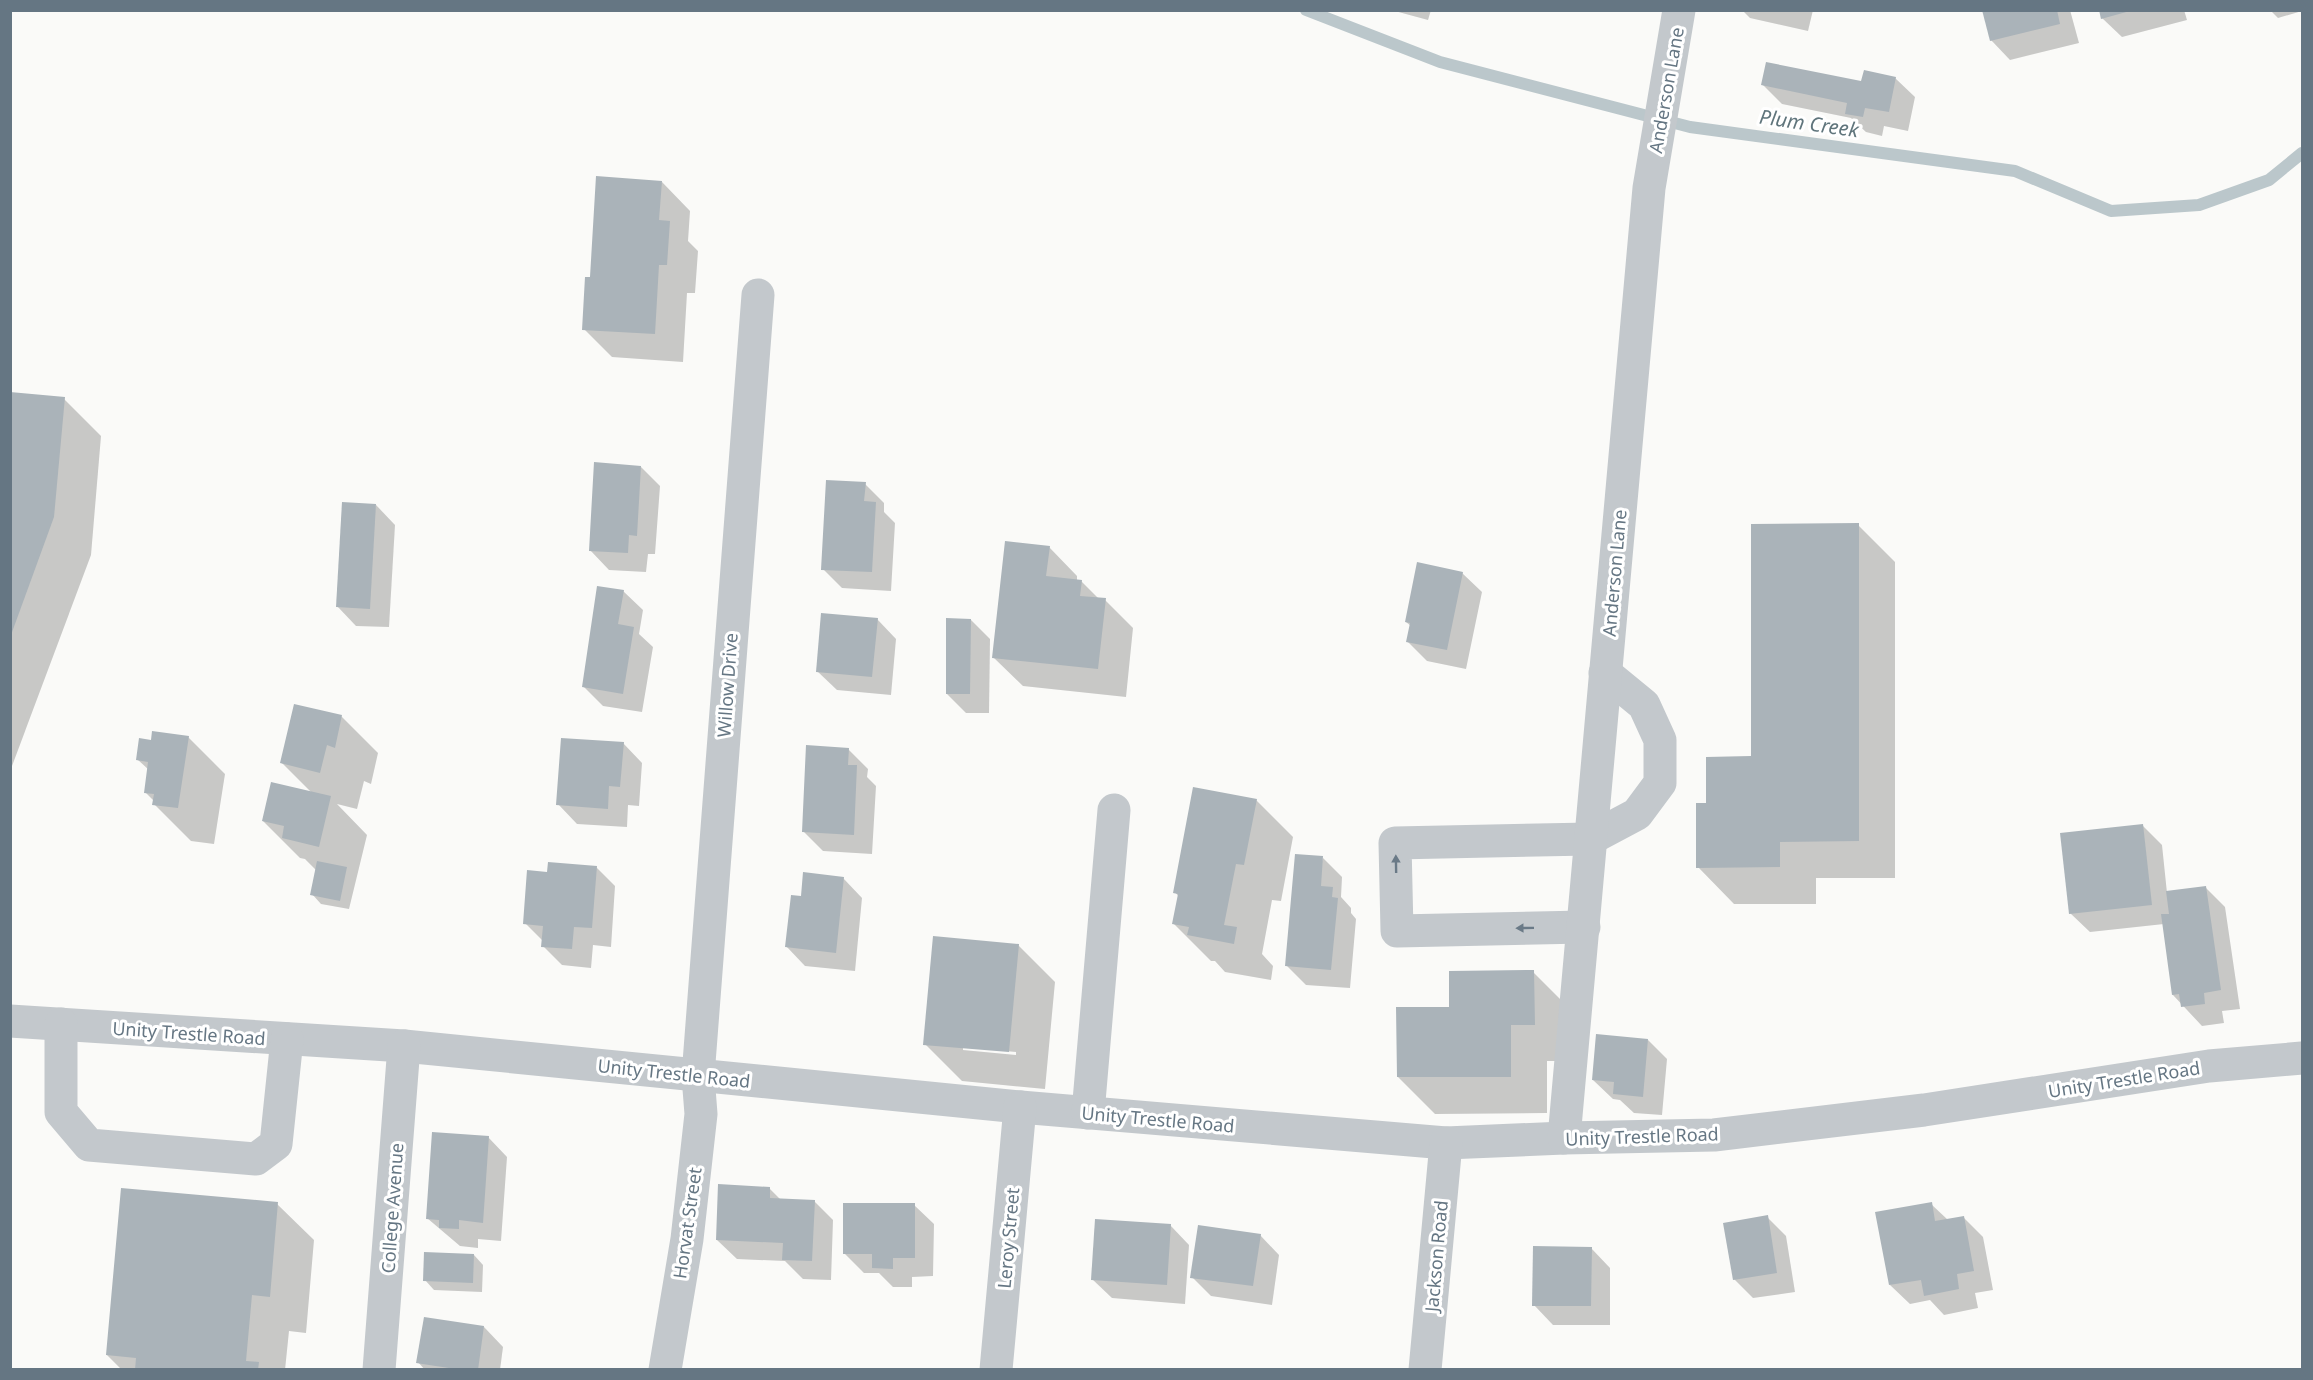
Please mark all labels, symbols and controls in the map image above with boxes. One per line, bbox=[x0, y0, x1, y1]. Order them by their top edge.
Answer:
street label: Anderson Lane bbox=[1643, 25, 1689, 155]
water label: Plum Creek bbox=[1758, 103, 1861, 143]
street label: Anderson Lane bbox=[1596, 508, 1632, 638]
street label: Willow Drive bbox=[711, 632, 743, 738]
one-way arrow bbox=[1391, 854, 1401, 873]
one-way arrow bbox=[1516, 923, 1535, 933]
street label: Unity Trestle Road bbox=[112, 1016, 266, 1050]
street label: Unity Trestle Road bbox=[596, 1053, 752, 1093]
street label: Unity Trestle Road bbox=[2046, 1055, 2202, 1103]
street label: Unity Trestle Road bbox=[1081, 1100, 1235, 1138]
street label: Unity Trestle Road bbox=[1565, 1121, 1719, 1151]
street label: College Avenue bbox=[375, 1142, 409, 1274]
street label: Horvat Street bbox=[667, 1165, 707, 1280]
street label: Leroy Street bbox=[992, 1186, 1024, 1290]
street label: Jackson Road bbox=[1419, 1199, 1453, 1315]

